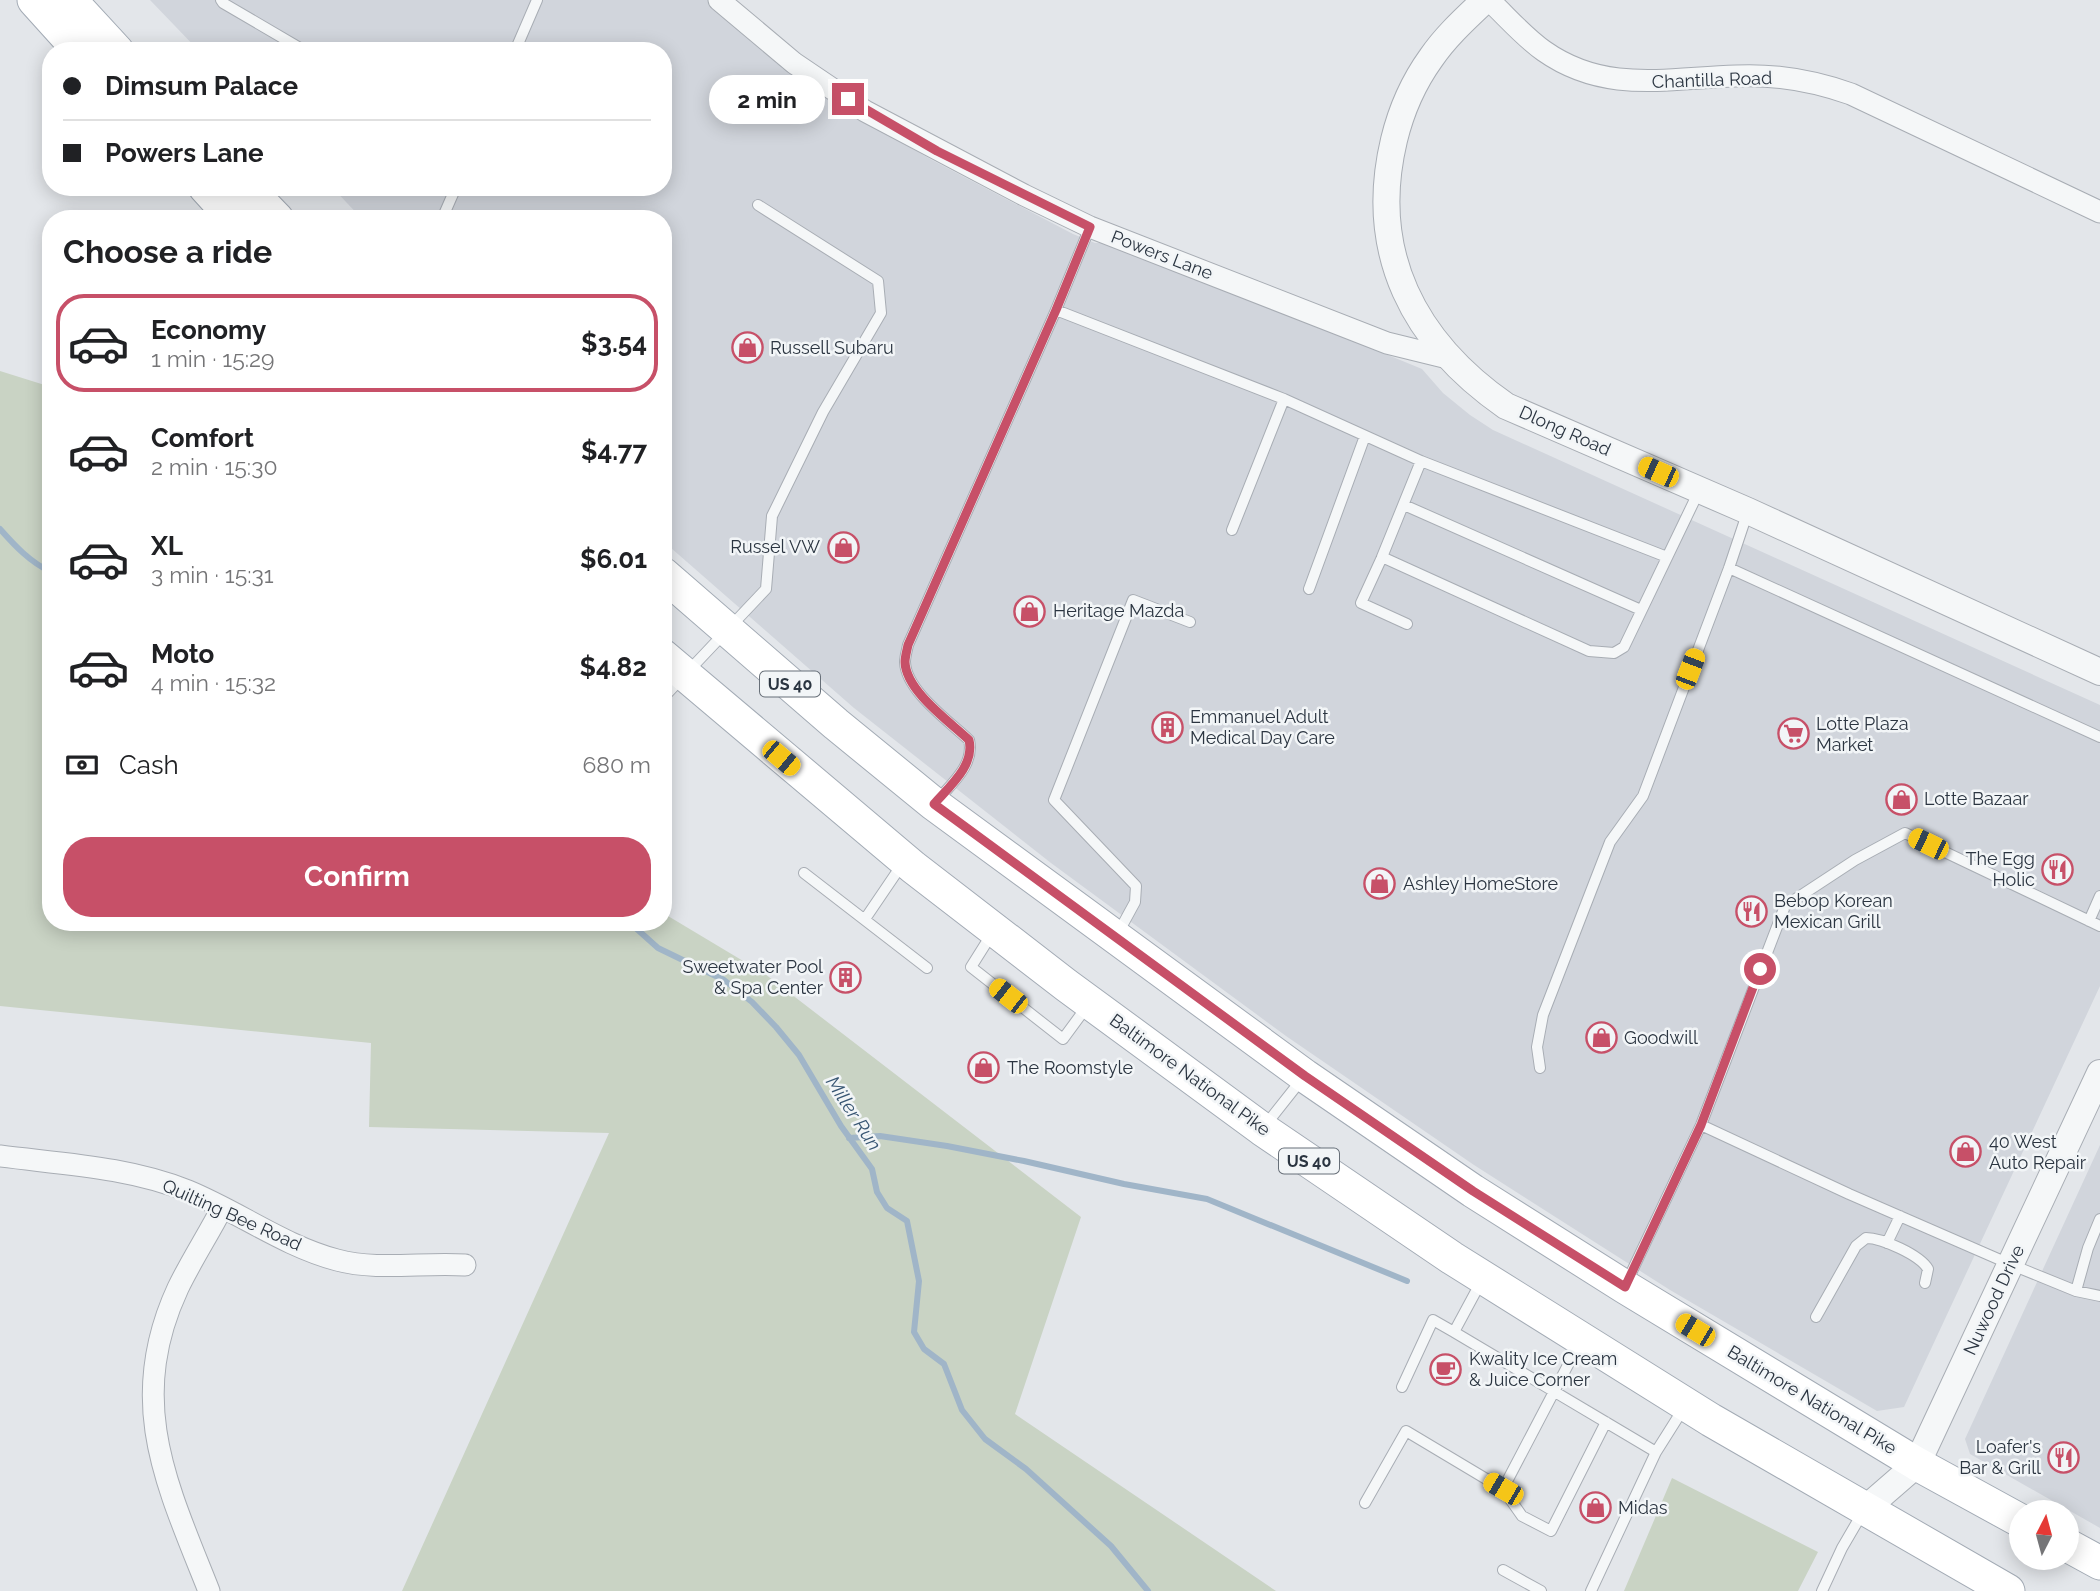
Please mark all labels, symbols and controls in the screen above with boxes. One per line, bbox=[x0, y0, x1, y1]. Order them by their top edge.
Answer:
street label: Chantilla Road bbox=[1651, 67, 1773, 92]
text: Dimsum Palace bbox=[105, 71, 298, 101]
callout: 2 min bbox=[708, 74, 824, 124]
route end bbox=[832, 83, 864, 115]
text: 2 min bbox=[737, 86, 797, 113]
text: Powers Lane bbox=[105, 138, 264, 168]
street label: Powers Lane bbox=[1108, 226, 1216, 284]
text: Choose a ride bbox=[63, 233, 272, 270]
icon: car bbox=[67, 312, 130, 375]
text: Economy bbox=[151, 315, 266, 345]
text: $3.54 bbox=[581, 328, 647, 358]
shop icon: Russell Subaru bbox=[730, 331, 764, 365]
place label: Russell Subaru bbox=[770, 337, 894, 358]
text: 1 min · 15:29 bbox=[151, 345, 275, 372]
street label: Dlong Road bbox=[1516, 401, 1614, 460]
icon: car bbox=[67, 420, 130, 483]
text: Comfort bbox=[151, 423, 254, 453]
text: $4.77 bbox=[581, 436, 647, 466]
text: 2 min · 15:30 bbox=[151, 453, 278, 480]
car bbox=[1635, 454, 1682, 490]
icon: car bbox=[67, 528, 130, 591]
shop icon: Russel VW bbox=[826, 530, 860, 564]
text: XL bbox=[151, 531, 183, 561]
place label: Russel VW bbox=[730, 536, 820, 557]
text: $6.01 bbox=[580, 544, 647, 574]
text: 3 min · 15:31 bbox=[151, 561, 274, 588]
shop icon: Heritage Mazda bbox=[1013, 594, 1047, 628]
place label: Heritage Mazda bbox=[1053, 600, 1184, 621]
icon: car bbox=[67, 636, 130, 699]
text: Moto bbox=[151, 639, 214, 669]
car bbox=[1673, 646, 1708, 692]
text: $4.82 bbox=[579, 652, 647, 682]
text: 4 min · 15:32 bbox=[151, 669, 276, 696]
road number: US 40 bbox=[760, 671, 820, 696]
place label: Emmanuel Adult Medical Day Care bbox=[1190, 706, 1335, 748]
building icon: Emmanuel Adult Medical Day Care bbox=[1150, 710, 1184, 744]
place label: Lotte Plaza Market bbox=[1816, 713, 1909, 755]
supermarket icon: Lotte Plaza Market bbox=[1776, 717, 1810, 751]
car bbox=[759, 736, 804, 780]
icon: cash bbox=[63, 746, 101, 784]
text: Cash bbox=[119, 750, 179, 780]
text: 680 m bbox=[582, 751, 651, 778]
shop icon: Lotte Bazaar bbox=[1884, 782, 1918, 816]
place label: Lotte Bazaar bbox=[1924, 788, 2029, 809]
car bbox=[1905, 825, 1952, 863]
button: Confirm bbox=[63, 837, 651, 917]
place label: The Egg Holic bbox=[1965, 848, 2035, 890]
restaurant icon: The Egg Holic bbox=[2041, 852, 2075, 886]
shop icon: Ashley HomeStore bbox=[1363, 867, 1397, 901]
place label: Ashley HomeStore bbox=[1403, 873, 1559, 894]
place label: Bebop Korean Mexican Grill bbox=[1774, 890, 1893, 932]
restaurant icon: Bebop Korean Mexican Grill bbox=[1734, 894, 1768, 928]
route start bbox=[1744, 953, 1776, 985]
place label: Sweetwater Pool & Spa Center bbox=[683, 956, 824, 998]
building icon: Sweetwater Pool & Spa Center bbox=[829, 960, 863, 994]
car bbox=[985, 975, 1032, 1017]
street label: Baltimore National Pike bbox=[1106, 1009, 1275, 1140]
shop icon: Goodwill bbox=[1584, 1021, 1618, 1055]
place label: Goodwill bbox=[1624, 1027, 1698, 1048]
shop icon: The Roomstyle bbox=[967, 1051, 1001, 1085]
place label: The Roomstyle bbox=[1007, 1057, 1133, 1078]
water label: Miller Run bbox=[822, 1072, 886, 1154]
place label: 40 West Auto Repair bbox=[1989, 1131, 2087, 1173]
shop icon: 40 West Auto Repair bbox=[1949, 1135, 1983, 1169]
road number: US 40 bbox=[1279, 1148, 1339, 1174]
street label: Quilting Bee Road bbox=[159, 1174, 305, 1255]
street label: Nuwood Drive bbox=[1959, 1241, 2028, 1358]
car bbox=[1672, 1310, 1719, 1350]
street label: Baltimore National Pike bbox=[1724, 1341, 1901, 1459]
place label: Kwality Ice Cream & Juice Corner bbox=[1469, 1348, 1617, 1390]
cafe icon: Kwality Ice Cream & Juice Corner bbox=[1429, 1352, 1463, 1386]
place label: Loafer's Bar & Grill bbox=[1959, 1436, 2041, 1478]
restaurant icon: Loafer's Bar & Grill bbox=[2047, 1440, 2081, 1474]
car bbox=[1480, 1469, 1527, 1509]
shop icon: Midas bbox=[1578, 1491, 1612, 1525]
place label: Midas bbox=[1618, 1497, 1668, 1518]
north arrow bbox=[2009, 1500, 2079, 1570]
map controls bbox=[2009, 1500, 2079, 1570]

